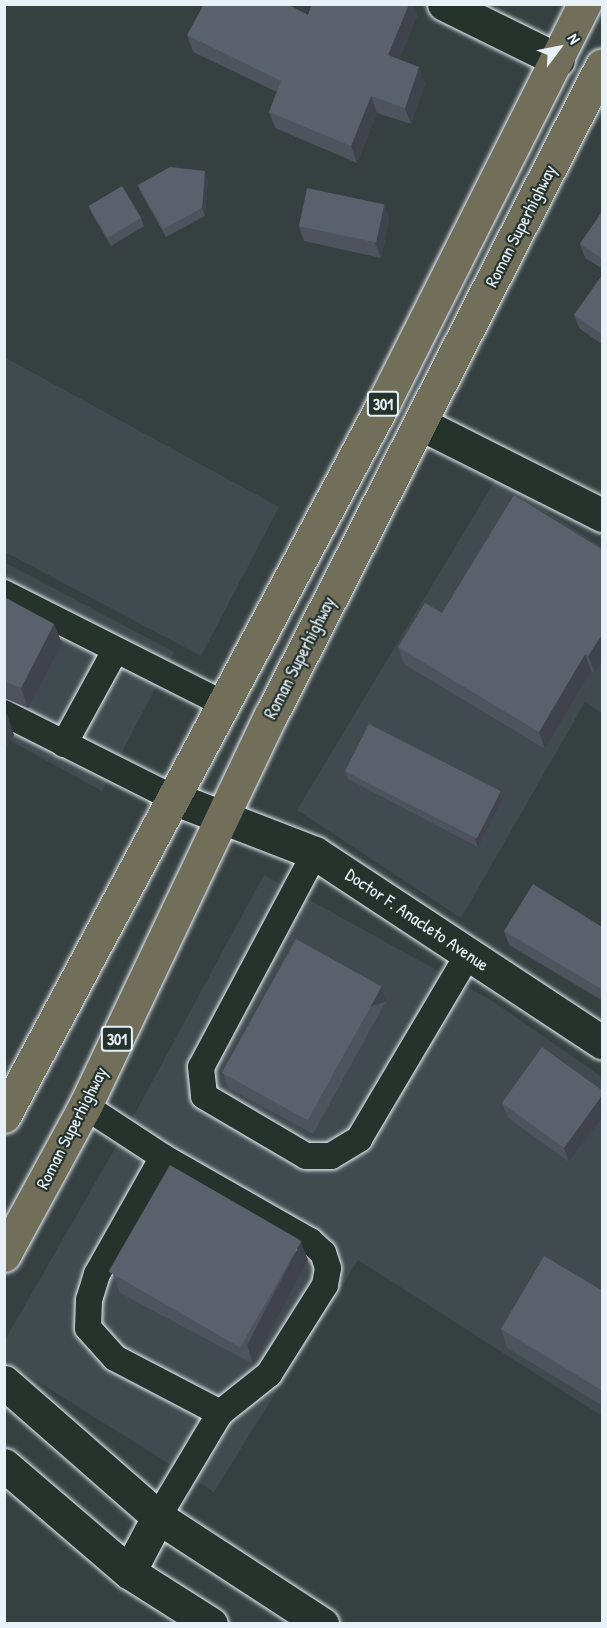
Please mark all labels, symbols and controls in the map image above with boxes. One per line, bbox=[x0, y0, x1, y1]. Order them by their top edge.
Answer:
north arrow bbox=[529, 18, 589, 78]
text: N bbox=[563, 29, 586, 48]
street label: Roman Superhighway bbox=[481, 161, 561, 291]
road number: 301 bbox=[366, 391, 400, 417]
street label: Roman Superhighway bbox=[260, 593, 340, 723]
street label: Doctor F. Anacleto Avenue bbox=[341, 864, 493, 976]
road number: 301 bbox=[100, 1026, 134, 1052]
street label: Roman Superhighway bbox=[32, 1063, 112, 1193]

